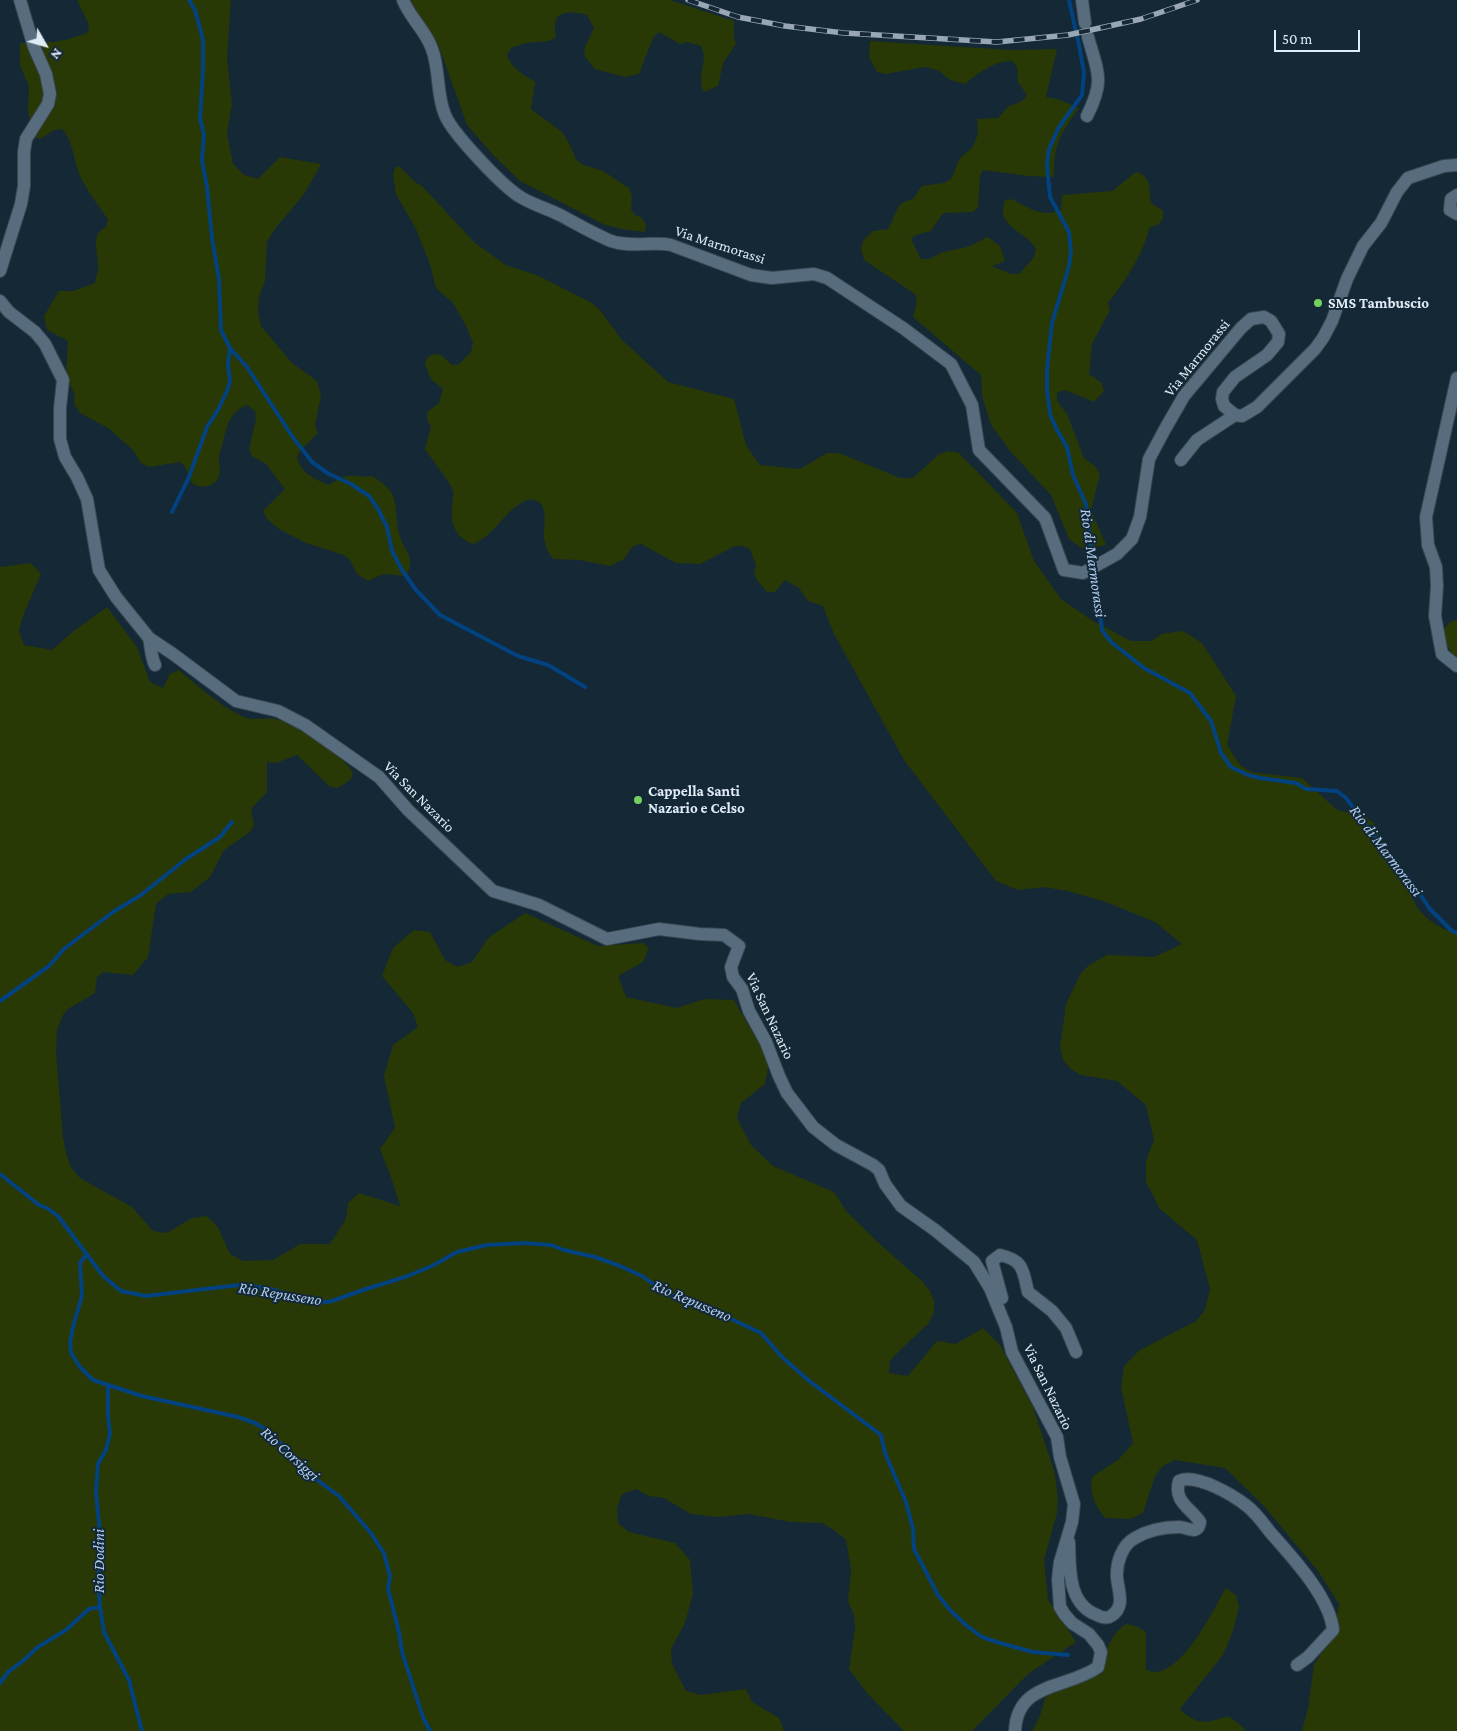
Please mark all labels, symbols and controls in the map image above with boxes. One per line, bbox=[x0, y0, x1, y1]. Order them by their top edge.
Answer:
north arrow bbox=[20, 20, 70, 70]
scale bar bbox=[1277, 20, 1363, 52]
text: 50 m bbox=[1282, 31, 1312, 47]
text: N bbox=[48, 46, 66, 63]
street label: Via Marmorassi bbox=[673, 222, 767, 268]
place label: SMS Tambuscio bbox=[1328, 294, 1429, 312]
marker: SMS Tambuscio bbox=[1312, 297, 1324, 309]
street label: Via Marmorassi bbox=[1160, 316, 1234, 400]
water label: Rio di Marmorassi bbox=[1076, 507, 1110, 619]
street label: Via San Nazario bbox=[380, 758, 458, 836]
place label: Cappella Santi Nazario e Celso bbox=[648, 782, 745, 817]
marker: Cappella Santi Nazario e Celso bbox=[632, 794, 644, 806]
water label: Rio di Marmorassi bbox=[1345, 801, 1427, 901]
street label: Via San Nazario bbox=[742, 970, 798, 1062]
water label: Rio Repusseno bbox=[650, 1276, 734, 1326]
water label: Rio Repusseno bbox=[237, 1278, 323, 1310]
street label: Via San Nazario bbox=[1019, 1341, 1077, 1433]
water label: Rio Corsiggi bbox=[257, 1423, 323, 1485]
water label: Rio Dodini bbox=[89, 1529, 109, 1593]

